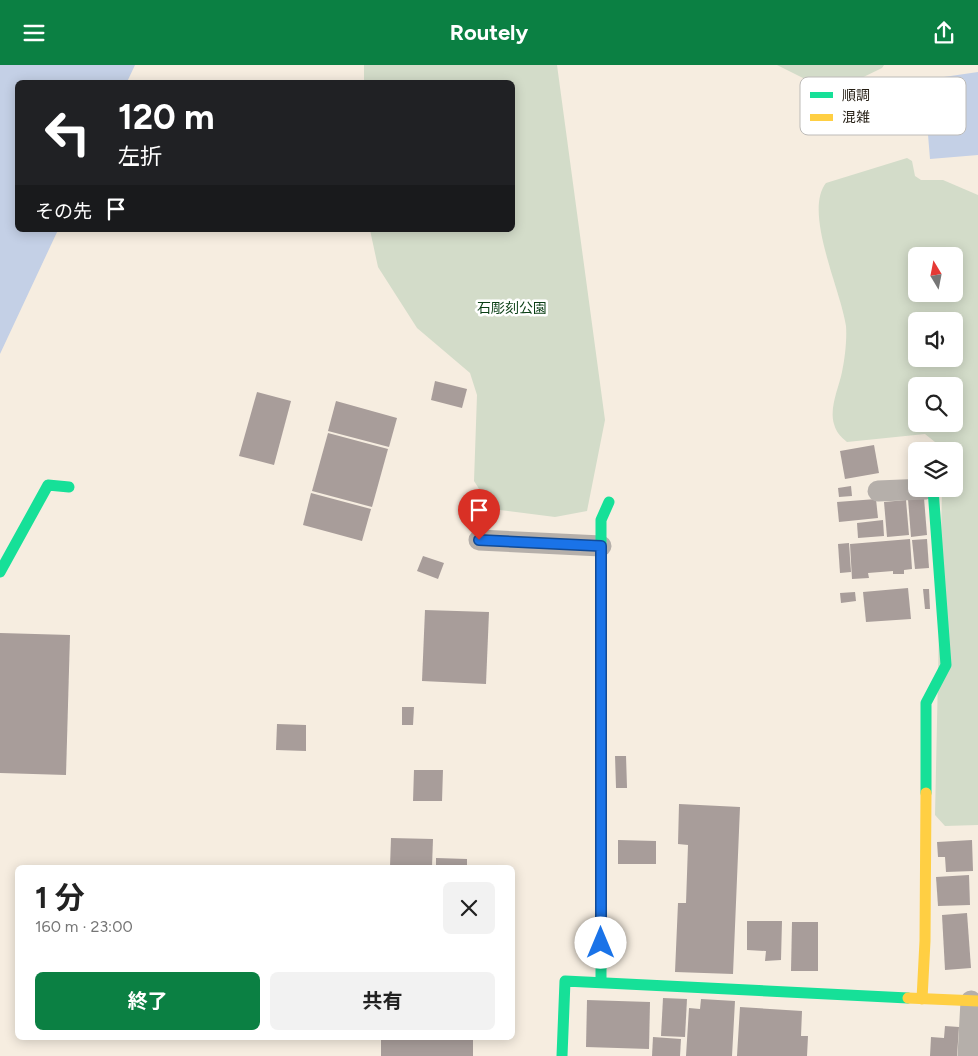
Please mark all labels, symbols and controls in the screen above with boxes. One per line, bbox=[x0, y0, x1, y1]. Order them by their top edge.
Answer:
icon: menu bbox=[20, 19, 48, 47]
text: Routely bbox=[450, 19, 528, 46]
icon: share bbox=[930, 19, 958, 47]
legend bbox=[800, 77, 966, 135]
text: 順調 bbox=[842, 87, 870, 104]
text: 120 m bbox=[118, 96, 215, 138]
icon: left bbox=[35, 100, 100, 165]
text: 混雑 bbox=[842, 109, 870, 126]
text: 左折 bbox=[118, 143, 162, 170]
icon: arrive bbox=[102, 195, 130, 223]
text: その先 bbox=[35, 200, 92, 223]
north arrow bbox=[908, 247, 962, 303]
map controls bbox=[908, 247, 963, 497]
park label: 石彫刻公園 bbox=[477, 300, 547, 317]
button: sound bbox=[908, 312, 963, 367]
button: search bbox=[908, 377, 963, 432]
button: layers bbox=[908, 442, 963, 497]
pin bbox=[458, 489, 500, 540]
icon: arrive bbox=[465, 496, 493, 524]
text: 1 分 bbox=[35, 879, 85, 916]
button: close bbox=[443, 882, 495, 934]
position arrow bbox=[574, 916, 626, 968]
text: 160 m · 23:00 bbox=[35, 917, 133, 936]
button: 終了 bbox=[35, 972, 260, 1030]
button: 共有 bbox=[270, 972, 495, 1030]

